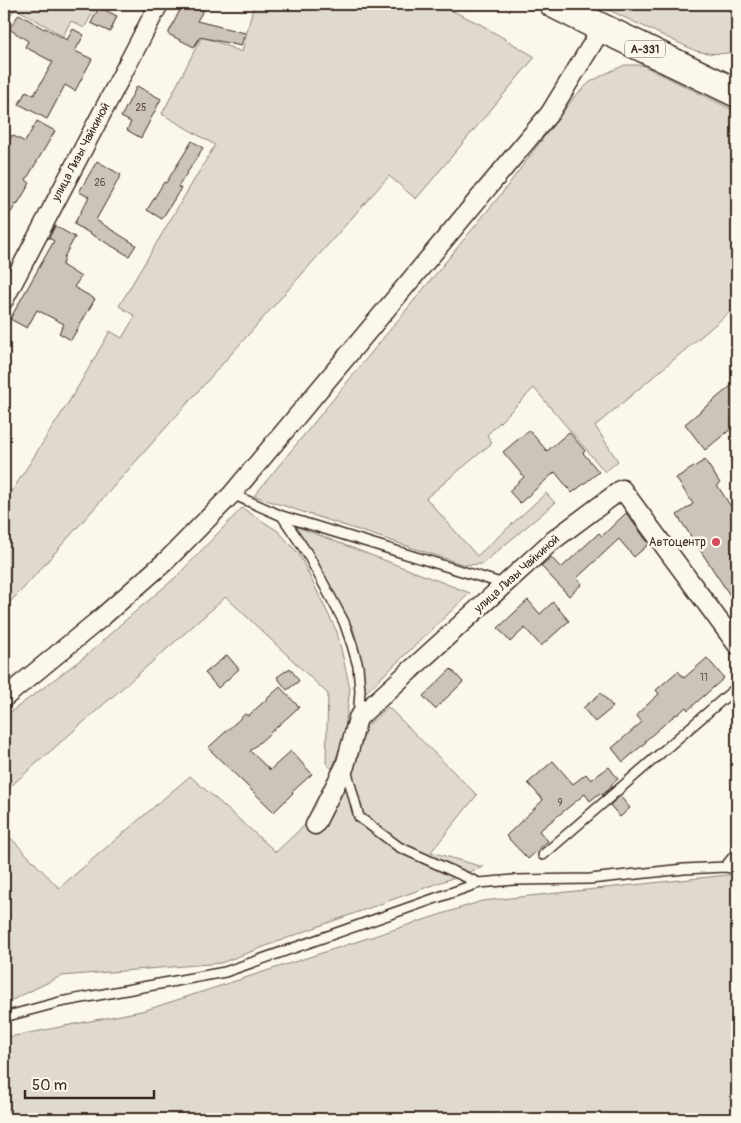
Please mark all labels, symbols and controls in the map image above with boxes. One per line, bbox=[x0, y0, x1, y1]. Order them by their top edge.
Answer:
road number: А-331 bbox=[625, 41, 665, 58]
street label: улица Лизы Чайкиной bbox=[48, 100, 113, 205]
house number: 25 bbox=[135, 102, 147, 114]
house number: 26 bbox=[94, 177, 106, 189]
street label: улица Лизы Чайкиной bbox=[471, 532, 563, 617]
place label: Автоцентр bbox=[649, 535, 706, 550]
marker: Автоцентр bbox=[710, 536, 722, 548]
house number: 11 bbox=[700, 672, 708, 684]
house number: 9 bbox=[557, 797, 563, 809]
scale bar bbox=[25, 1068, 154, 1100]
text: 50 m bbox=[32, 1076, 67, 1095]

